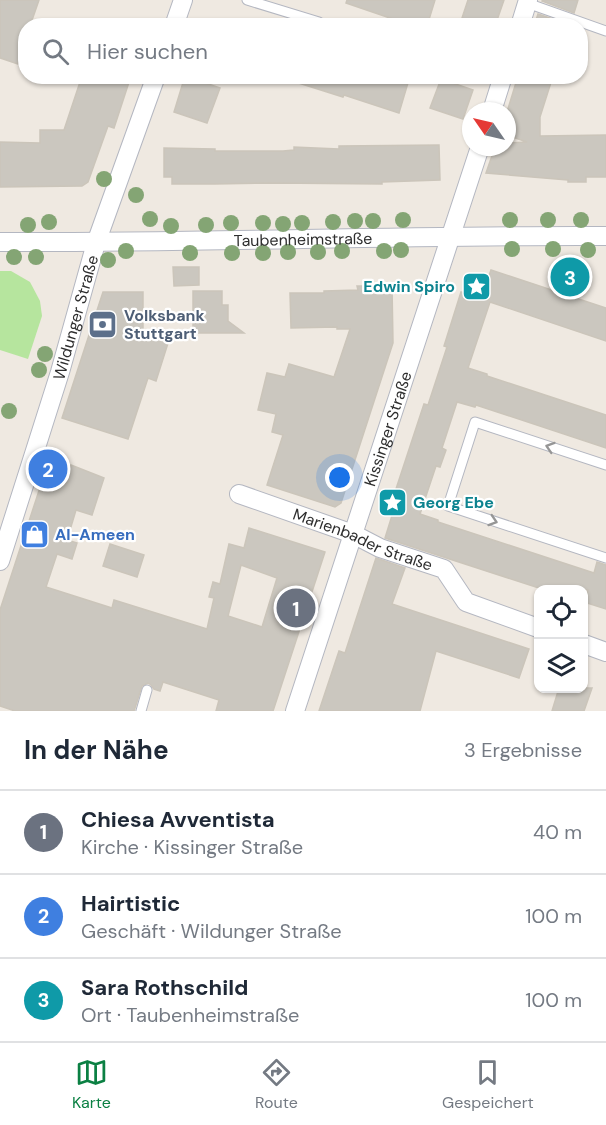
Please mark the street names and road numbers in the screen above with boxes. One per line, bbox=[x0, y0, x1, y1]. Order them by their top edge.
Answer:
street label: Taubenheimstraße bbox=[234, 228, 372, 251]
street label: Wildunger Straße bbox=[48, 253, 103, 382]
street label: Kissinger Straße bbox=[359, 369, 417, 489]
street label: Marienbader Straße bbox=[290, 504, 435, 576]

